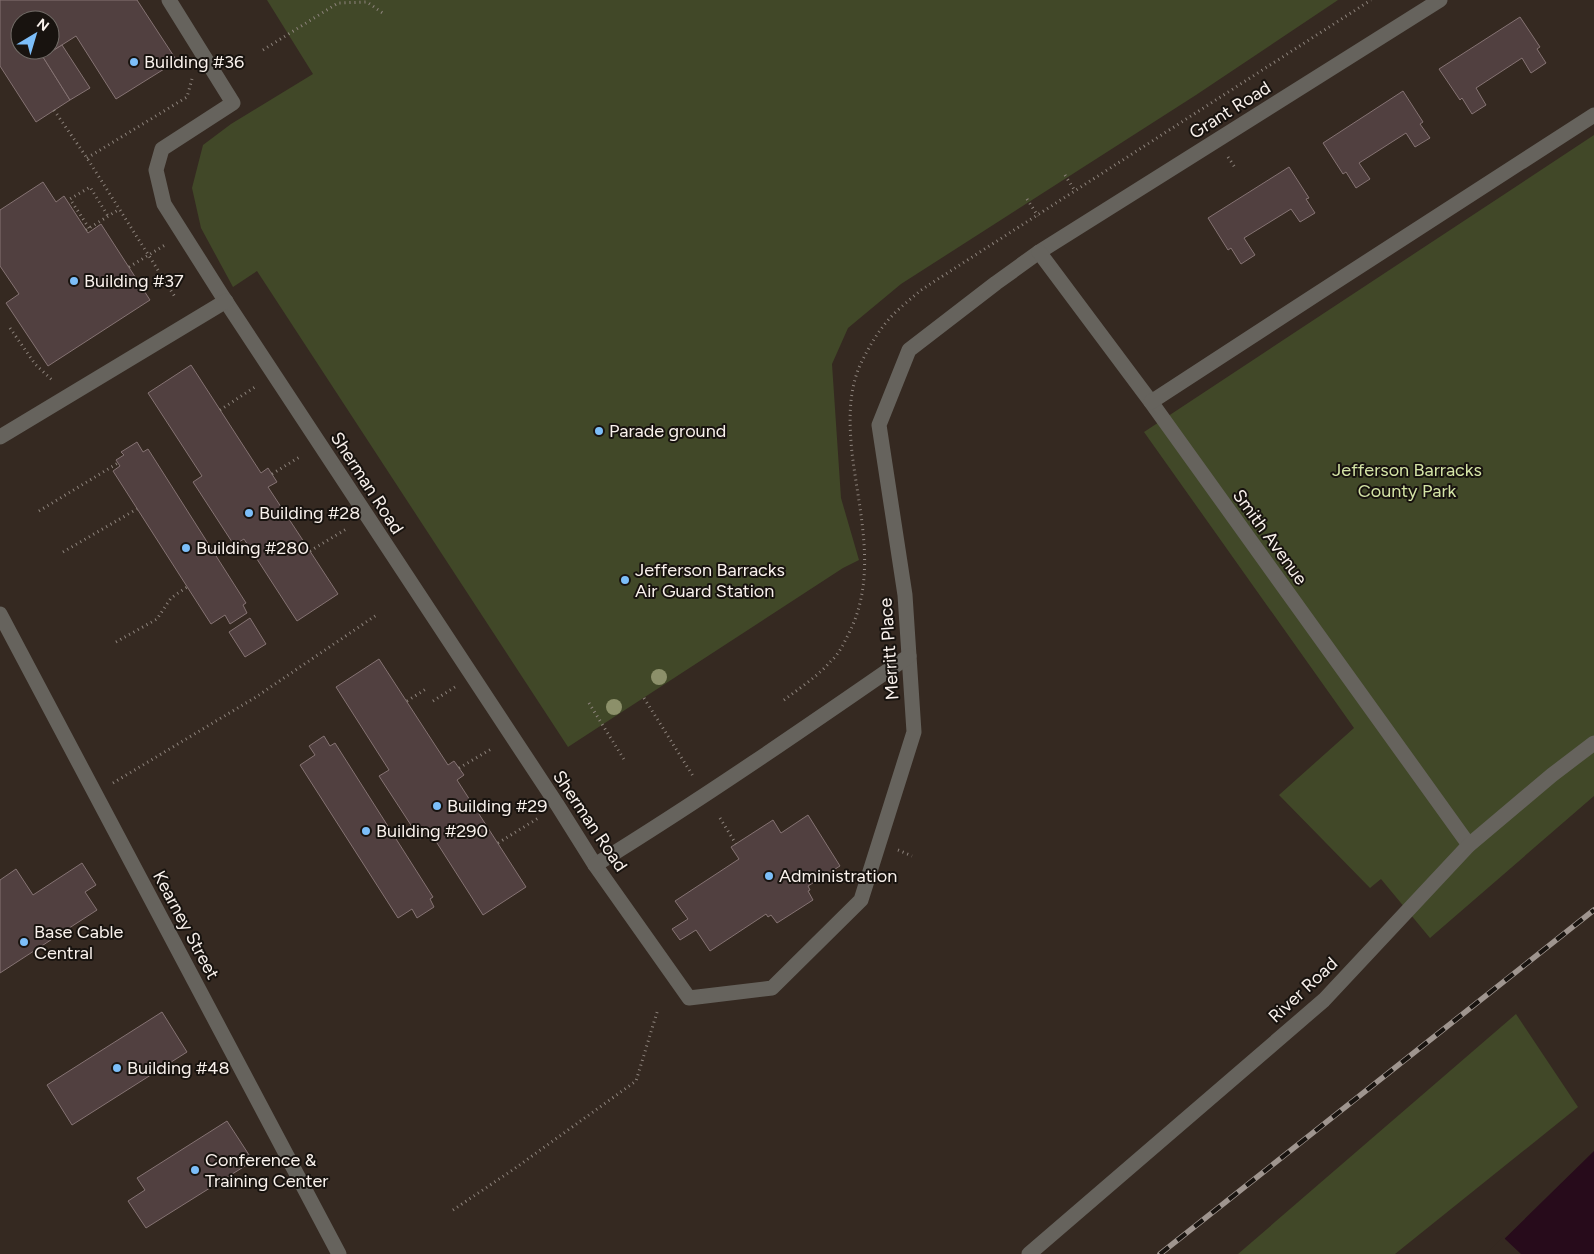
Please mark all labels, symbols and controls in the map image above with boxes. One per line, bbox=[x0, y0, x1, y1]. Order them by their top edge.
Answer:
north arrow bbox=[10, 10, 60, 60]
text: N bbox=[33, 15, 52, 35]
place label: Building #36 bbox=[144, 51, 244, 73]
marker: Building #36 bbox=[128, 56, 140, 68]
street label: Grant Road bbox=[1185, 76, 1275, 144]
place label: Building #37 bbox=[84, 270, 184, 292]
marker: Building #37 bbox=[68, 275, 80, 287]
place label: Parade ground bbox=[609, 420, 726, 442]
marker: Parade ground bbox=[593, 425, 605, 437]
street label: Sherman Road bbox=[326, 428, 408, 538]
park label: Jefferson Barracks County Park bbox=[1332, 459, 1482, 502]
street label: Smith Avenue bbox=[1228, 485, 1312, 589]
place label: Building #28 bbox=[259, 502, 360, 524]
marker: Building #28 bbox=[243, 507, 255, 519]
place label: Building #280 bbox=[196, 537, 309, 559]
marker: Building #280 bbox=[180, 542, 192, 554]
place label: Jefferson Barracks Air Guard Station bbox=[635, 559, 785, 602]
marker: Jefferson Barracks Air Guard Station bbox=[619, 574, 631, 586]
street label: Merritt Place bbox=[874, 597, 904, 701]
street label: Sherman Road bbox=[548, 766, 632, 876]
place label: Building #29 bbox=[447, 795, 548, 817]
marker: Building #29 bbox=[431, 800, 443, 812]
place label: Building #290 bbox=[376, 820, 488, 842]
marker: Building #290 bbox=[360, 825, 372, 837]
place label: Administration bbox=[779, 865, 897, 887]
street label: Kearney Street bbox=[148, 867, 224, 983]
marker: Administration bbox=[763, 870, 775, 882]
place label: Base Cable Central bbox=[34, 921, 124, 964]
marker: Base Cable Central bbox=[18, 936, 30, 948]
street label: River Road bbox=[1264, 952, 1342, 1028]
place label: Building #48 bbox=[127, 1057, 230, 1079]
marker: Building #48 bbox=[111, 1062, 123, 1074]
place label: Conference & Training Center bbox=[205, 1149, 328, 1192]
marker: Conference & Training Center bbox=[189, 1164, 201, 1176]

